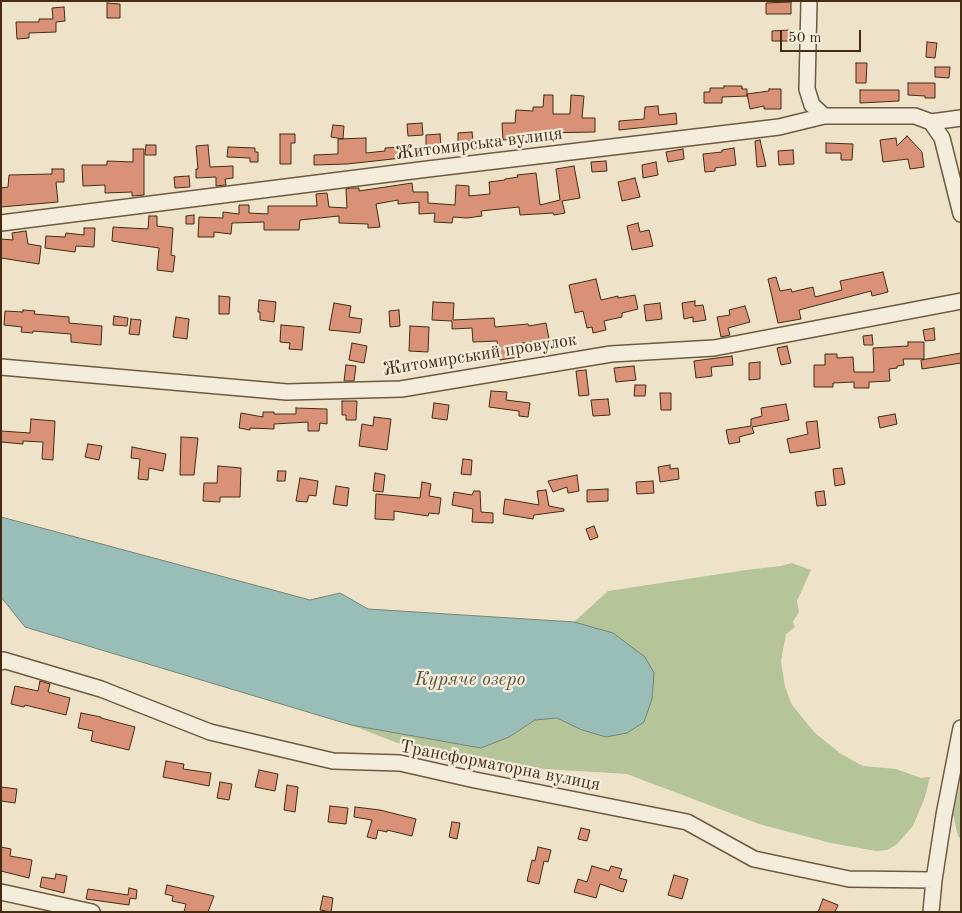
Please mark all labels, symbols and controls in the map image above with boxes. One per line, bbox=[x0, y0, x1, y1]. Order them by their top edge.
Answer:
scale bar bbox=[782, 20, 863, 52]
text: 50 m bbox=[788, 31, 822, 46]
street label: Житомирська вулиця bbox=[394, 123, 564, 165]
street label: Житомирський провулок bbox=[382, 329, 578, 381]
water label: Куряче озеро bbox=[415, 669, 525, 691]
street label: Трансформаторна вулиця bbox=[398, 736, 602, 796]

